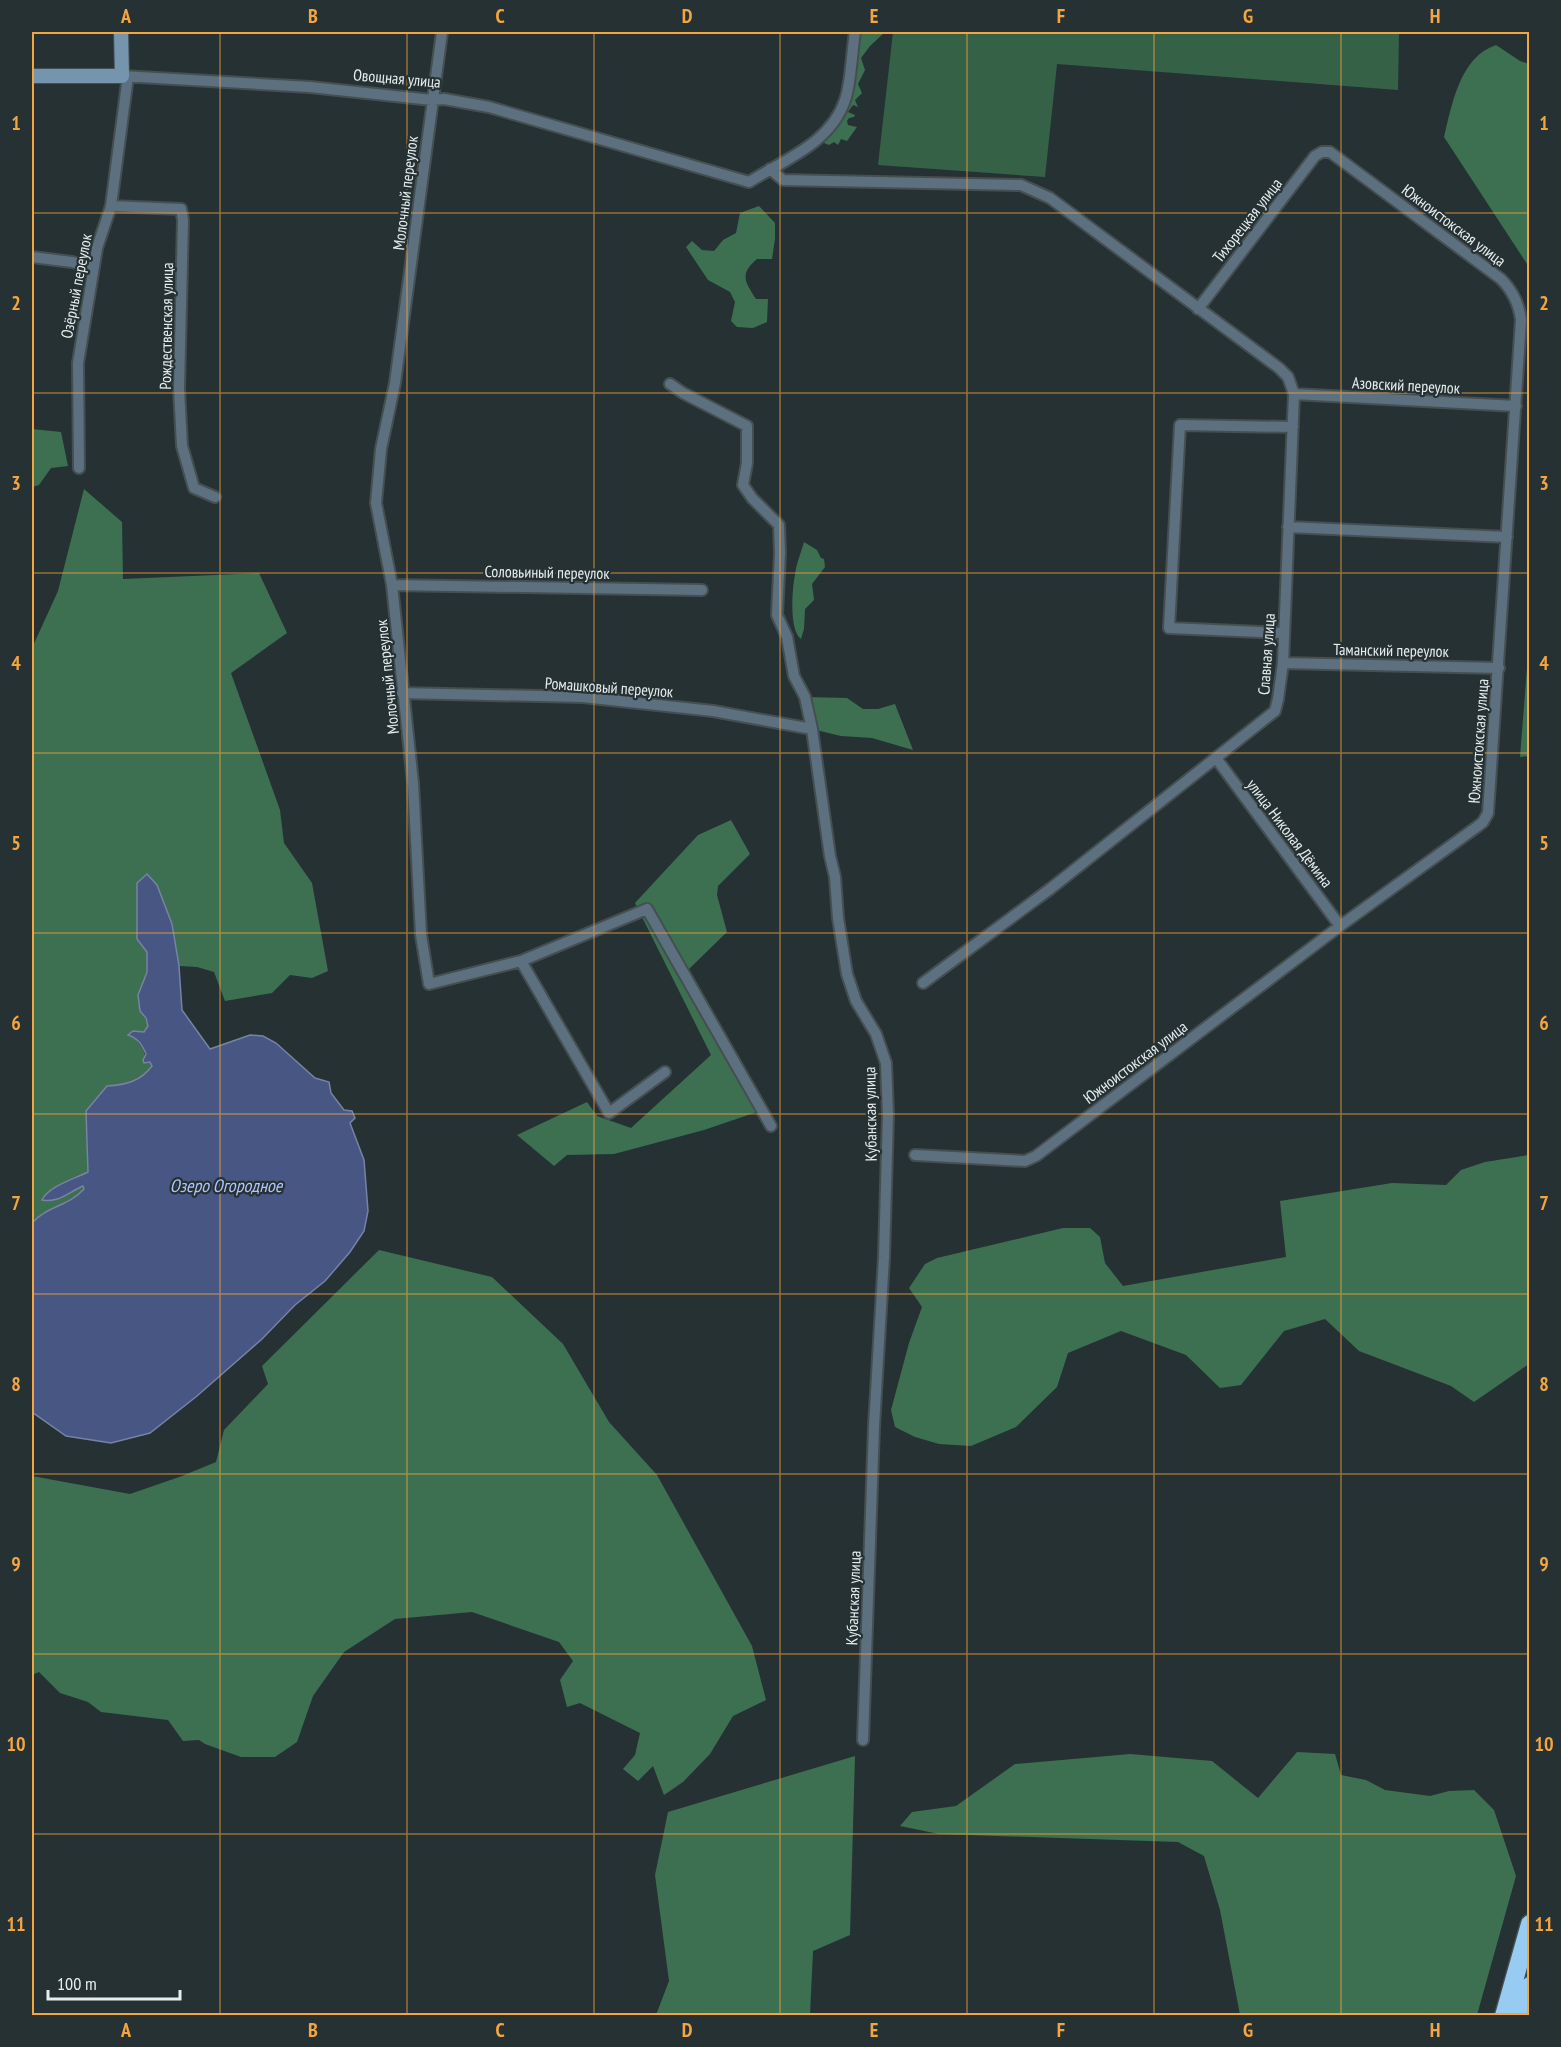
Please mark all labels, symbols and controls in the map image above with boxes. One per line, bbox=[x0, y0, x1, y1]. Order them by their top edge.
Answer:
text: A bbox=[120, 3, 132, 29]
text: B bbox=[308, 3, 318, 29]
text: C bbox=[495, 3, 505, 29]
text: D bbox=[682, 3, 693, 29]
text: E bbox=[870, 3, 878, 29]
text: F bbox=[1057, 3, 1065, 29]
text: G bbox=[1243, 3, 1253, 29]
text: H bbox=[1430, 3, 1440, 29]
street label: Овощная улица bbox=[353, 64, 441, 92]
text: 1 bbox=[11, 110, 21, 136]
text: 1 bbox=[1539, 110, 1549, 136]
street label: Молочный переулок bbox=[388, 134, 422, 251]
street label: Тихорецкая улица bbox=[1208, 174, 1286, 266]
street label: Южноистокская улица bbox=[1398, 179, 1510, 271]
street label: Озёрный переулок bbox=[56, 231, 96, 340]
street label: Рождественская улица bbox=[155, 262, 177, 390]
text: 2 bbox=[11, 290, 21, 316]
text: 2 bbox=[1539, 290, 1549, 316]
street label: Азовский переулок bbox=[1351, 372, 1461, 398]
text: 3 bbox=[11, 470, 21, 496]
text: 3 bbox=[1539, 470, 1549, 496]
street label: Соловьиный переулок bbox=[484, 561, 610, 583]
street label: Славная улица bbox=[1253, 613, 1279, 695]
street label: Молочный переулок bbox=[371, 618, 403, 735]
street label: Таманский переулок bbox=[1333, 639, 1450, 661]
text: 4 bbox=[11, 650, 21, 676]
text: 4 bbox=[1539, 650, 1549, 676]
street label: Ромашковый переулок bbox=[544, 673, 675, 702]
street label: Южноистокская улица bbox=[1464, 678, 1492, 804]
street label: улица Николая Дёмина bbox=[1243, 775, 1337, 891]
text: 5 bbox=[11, 830, 21, 856]
text: 5 bbox=[1539, 830, 1549, 856]
text: 6 bbox=[11, 1010, 21, 1036]
text: 6 bbox=[1539, 1010, 1549, 1036]
street label: Южноистокская улица bbox=[1079, 1016, 1191, 1108]
street label: Кубанская улица bbox=[859, 1066, 881, 1162]
water label: Озеро Огородное bbox=[170, 1174, 284, 1197]
text: 7 bbox=[11, 1190, 21, 1216]
text: 7 bbox=[1539, 1190, 1549, 1216]
text: 8 bbox=[11, 1371, 21, 1397]
text: 8 bbox=[1539, 1371, 1549, 1397]
street label: Кубанская улица bbox=[841, 1550, 865, 1646]
text: 9 bbox=[11, 1551, 21, 1577]
text: 9 bbox=[1539, 1551, 1549, 1577]
text: 10 bbox=[6, 1731, 26, 1757]
text: 10 bbox=[1534, 1731, 1554, 1757]
text: 11 bbox=[6, 1911, 26, 1937]
text: 11 bbox=[1534, 1911, 1554, 1937]
scale bar bbox=[48, 1963, 180, 2001]
text: 100 m bbox=[57, 1972, 97, 1995]
text: A bbox=[120, 2017, 132, 2043]
text: B bbox=[308, 2017, 318, 2043]
text: C bbox=[495, 2017, 505, 2043]
text: D bbox=[682, 2017, 693, 2043]
text: E bbox=[870, 2017, 878, 2043]
text: F bbox=[1057, 2017, 1065, 2043]
text: G bbox=[1243, 2017, 1253, 2043]
text: H bbox=[1430, 2017, 1440, 2043]

